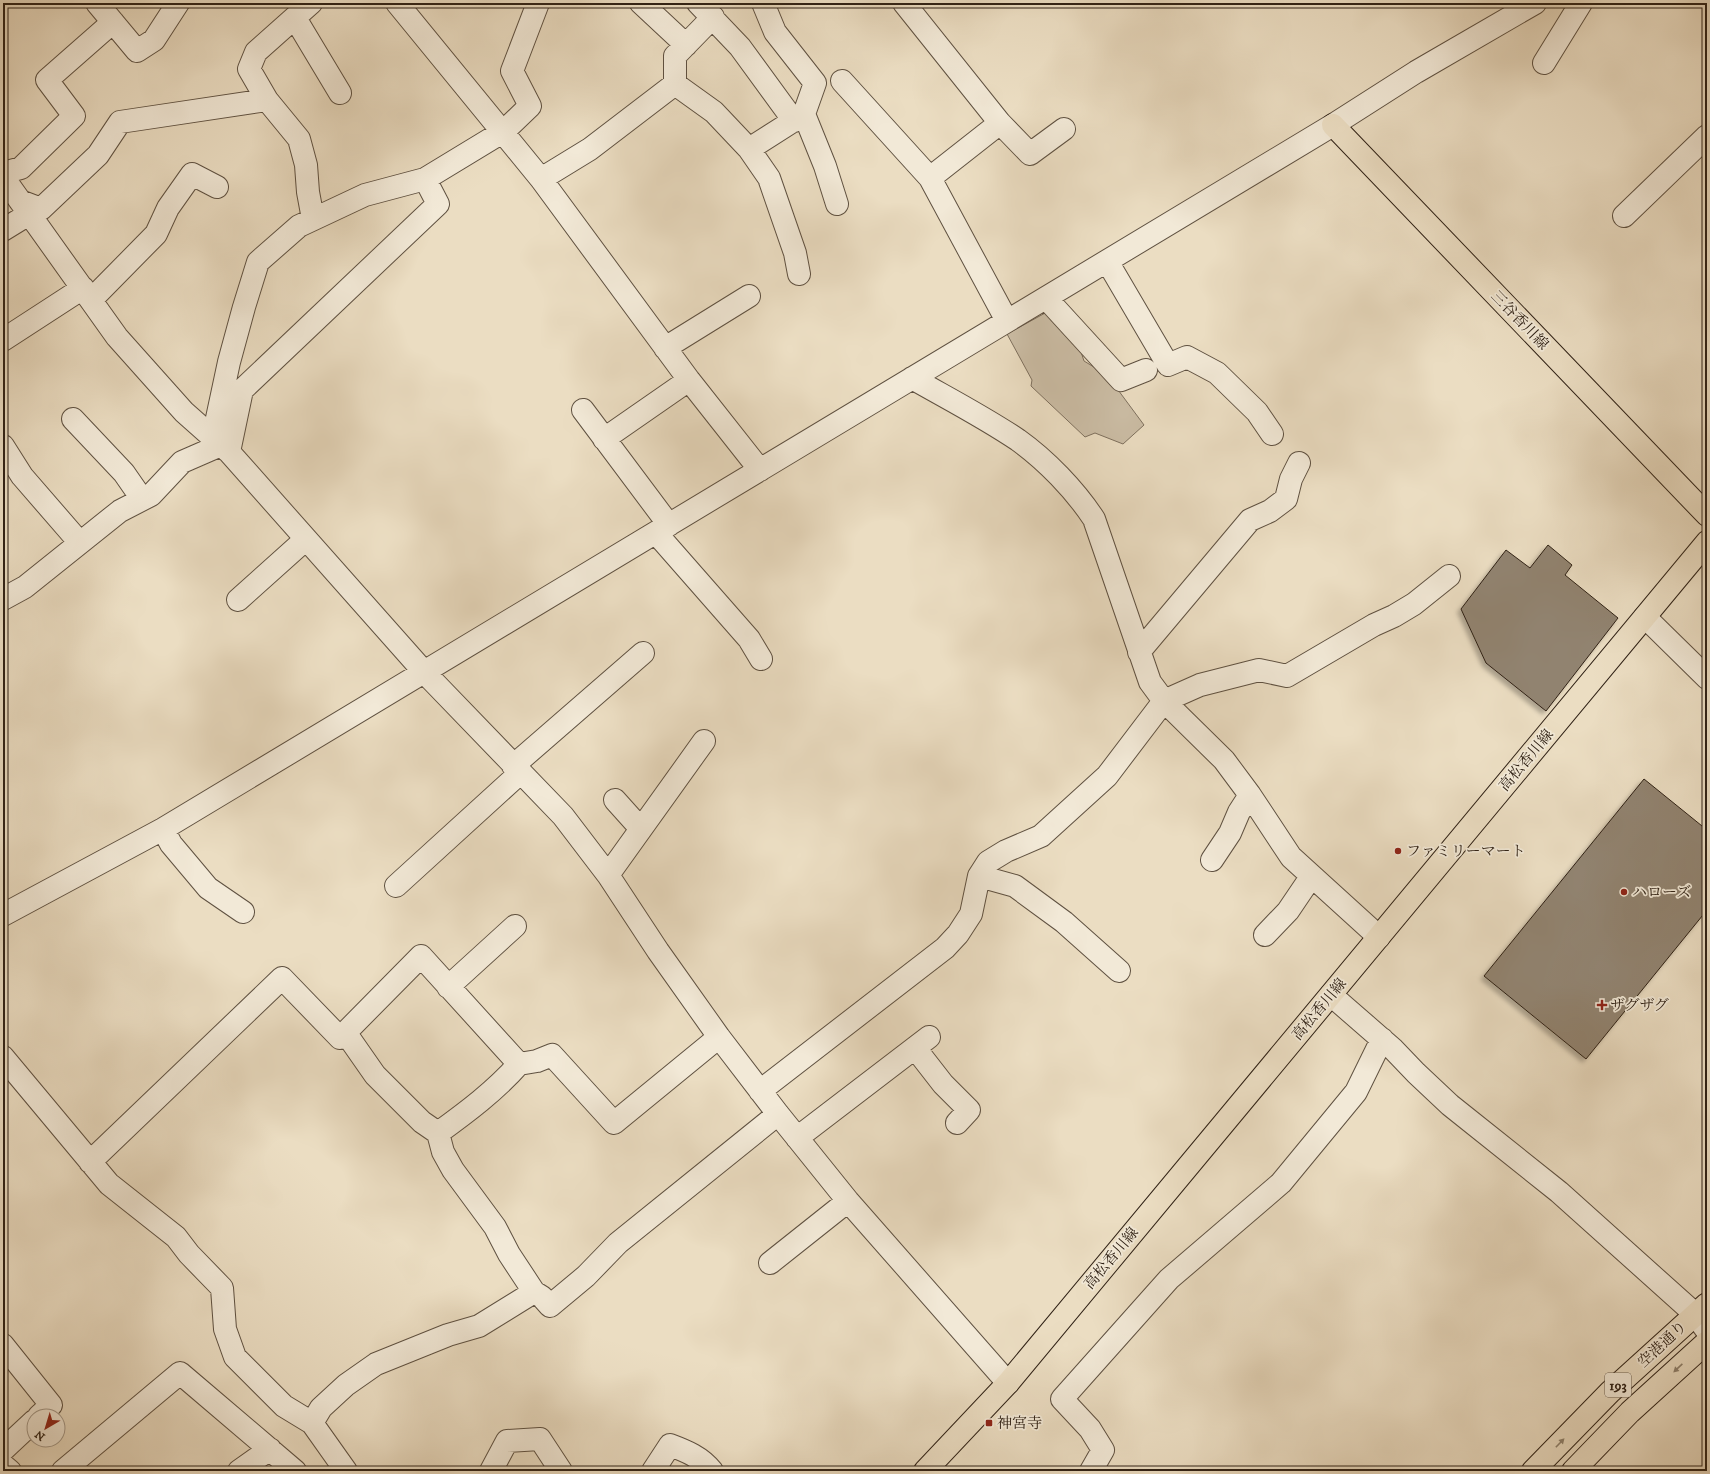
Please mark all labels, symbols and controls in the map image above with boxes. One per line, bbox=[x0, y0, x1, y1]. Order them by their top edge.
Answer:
street label: 三谷香川線 bbox=[1487, 287, 1553, 354]
street label: 高松香川線 bbox=[1495, 725, 1558, 795]
place label: ファミリーマート bbox=[1406, 842, 1526, 861]
marker: ファミリーマート bbox=[1393, 846, 1403, 856]
place label: ハローズ bbox=[1632, 883, 1691, 902]
marker: ハローズ bbox=[1619, 887, 1629, 897]
street label: 高松香川線 bbox=[1288, 974, 1351, 1044]
place label: ザグザグ bbox=[1610, 996, 1669, 1015]
marker: ザグザグ bbox=[1597, 1000, 1607, 1010]
street label: 高松香川線 bbox=[1080, 1223, 1143, 1293]
street label: 空港通り bbox=[1634, 1317, 1691, 1372]
one-way arrow bbox=[1673, 1363, 1683, 1373]
road number: 193 bbox=[1605, 1373, 1631, 1397]
north arrow bbox=[26, 1408, 66, 1448]
place label: 神宮寺 bbox=[997, 1414, 1042, 1433]
marker: 神宮寺 bbox=[984, 1418, 994, 1428]
text: N bbox=[33, 1427, 48, 1443]
one-way arrow bbox=[1555, 1438, 1565, 1448]

